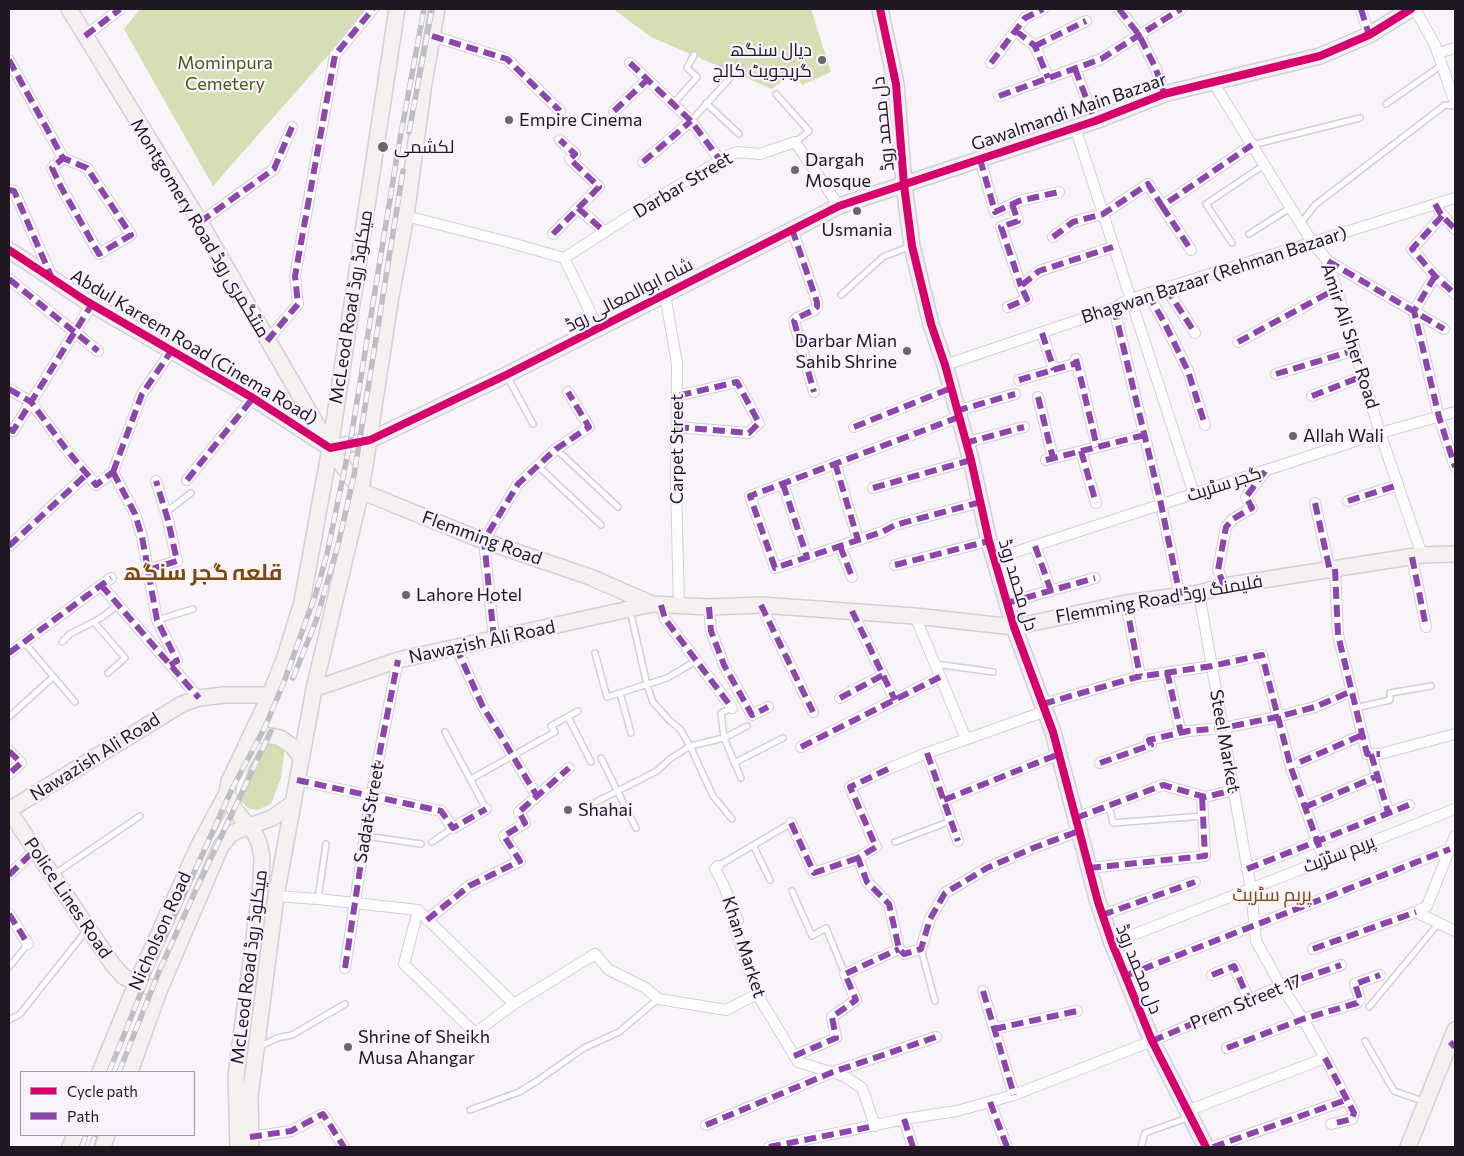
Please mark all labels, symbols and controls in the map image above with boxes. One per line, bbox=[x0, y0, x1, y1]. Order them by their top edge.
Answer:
place label: دیال سنگھ گریجویٹ کالج bbox=[713, 39, 812, 82]
park label: Mominpura Cemetery bbox=[177, 52, 273, 94]
marker: دیال سنگھ گریجویٹ کالج bbox=[816, 54, 828, 66]
street label: Gawalmandi Main Bazaar bbox=[968, 68, 1170, 156]
street label: دل محمد روڈ bbox=[867, 76, 899, 172]
place label: Empire Cinema bbox=[519, 109, 642, 131]
street label: Montgomery Road منٹگمری روڈ bbox=[126, 114, 274, 342]
marker: Empire Cinema bbox=[503, 114, 515, 126]
place label: لکشمی bbox=[394, 136, 454, 158]
marker: لکشمی bbox=[376, 140, 390, 154]
street label: Darbar Street bbox=[630, 147, 736, 223]
place label: Dargah Mosque bbox=[805, 149, 871, 192]
marker: Dargah Mosque bbox=[789, 164, 801, 176]
marker: Usmania bbox=[851, 205, 863, 217]
street label: McLeod Road میکلوڈ روڈ bbox=[325, 209, 377, 405]
place label: Usmania bbox=[822, 219, 892, 241]
street label: Bhagwan Bazaar (Rehman Bazaar) bbox=[1079, 222, 1349, 328]
street label: شاہ ابوالمعالی روڈ bbox=[562, 253, 696, 337]
street label: Amir Ali Sher Road bbox=[1316, 261, 1384, 411]
street label: Abdul Kareem Road (Cinema Road) bbox=[67, 265, 321, 429]
place label: Darbar Mian Sahib Shrine bbox=[795, 330, 897, 372]
marker: Darbar Mian Sahib Shrine bbox=[901, 345, 913, 357]
street label: Carpet Street bbox=[666, 394, 688, 504]
place label: Allah Wali bbox=[1303, 425, 1384, 447]
marker: Allah Wali bbox=[1287, 430, 1299, 442]
street label: گجر سٹریٹ bbox=[1184, 462, 1264, 506]
street label: Flemming Road bbox=[419, 506, 545, 570]
street label: دل محمد روڈ bbox=[994, 536, 1042, 634]
district label: قلعہ گجر سنگھ bbox=[124, 560, 282, 586]
street label: Flemming Road فلیمنگ روڈ bbox=[1054, 570, 1264, 628]
place label: Lahore Hotel bbox=[416, 584, 522, 606]
marker: Lahore Hotel bbox=[400, 589, 412, 601]
street label: Nawazish Ali Road bbox=[407, 616, 557, 668]
street label: Steel Market bbox=[1205, 688, 1245, 794]
street label: Nawazish Ali Road bbox=[26, 708, 164, 806]
street label: Sadat Street bbox=[350, 761, 388, 865]
place label: Shahai bbox=[578, 799, 633, 821]
marker: Shahai bbox=[562, 804, 574, 816]
street label: پریم سٹریٹ bbox=[1300, 830, 1378, 878]
street label: Police Lines Road bbox=[20, 833, 116, 963]
street label: Nicholson Road bbox=[124, 868, 196, 994]
street label: McLeod Road میکلوڈ روڈ bbox=[226, 868, 272, 1066]
district label: پریم سٹریٹ bbox=[1232, 884, 1312, 906]
street label: Khan Market bbox=[717, 894, 771, 1000]
street label: دل محمد روڈ bbox=[1111, 921, 1167, 1017]
street label: Prem Street 17 bbox=[1187, 970, 1305, 1034]
place label: Shrine of Sheikh Musa Ahangar bbox=[358, 1026, 490, 1068]
marker: Shrine of Sheikh Musa Ahangar bbox=[342, 1041, 354, 1053]
legend bbox=[20, 1071, 195, 1136]
text: Cycle path bbox=[67, 1082, 138, 1100]
text: Path bbox=[67, 1107, 99, 1125]

